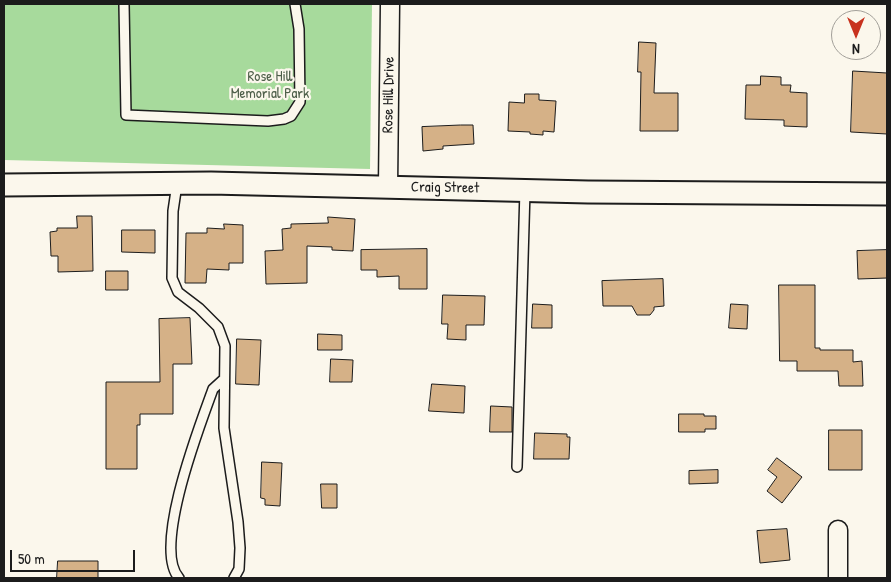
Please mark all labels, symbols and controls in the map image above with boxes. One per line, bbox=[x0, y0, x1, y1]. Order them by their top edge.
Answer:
north arrow bbox=[831, 10, 881, 60]
text: N bbox=[852, 40, 860, 59]
street label: Rose Hill Drive bbox=[379, 57, 399, 133]
park label: Rose Hill Memorial Park bbox=[231, 68, 309, 103]
street label: Craig Street bbox=[411, 178, 479, 198]
scale bar bbox=[12, 540, 138, 572]
text: 50 m bbox=[18, 548, 45, 569]

